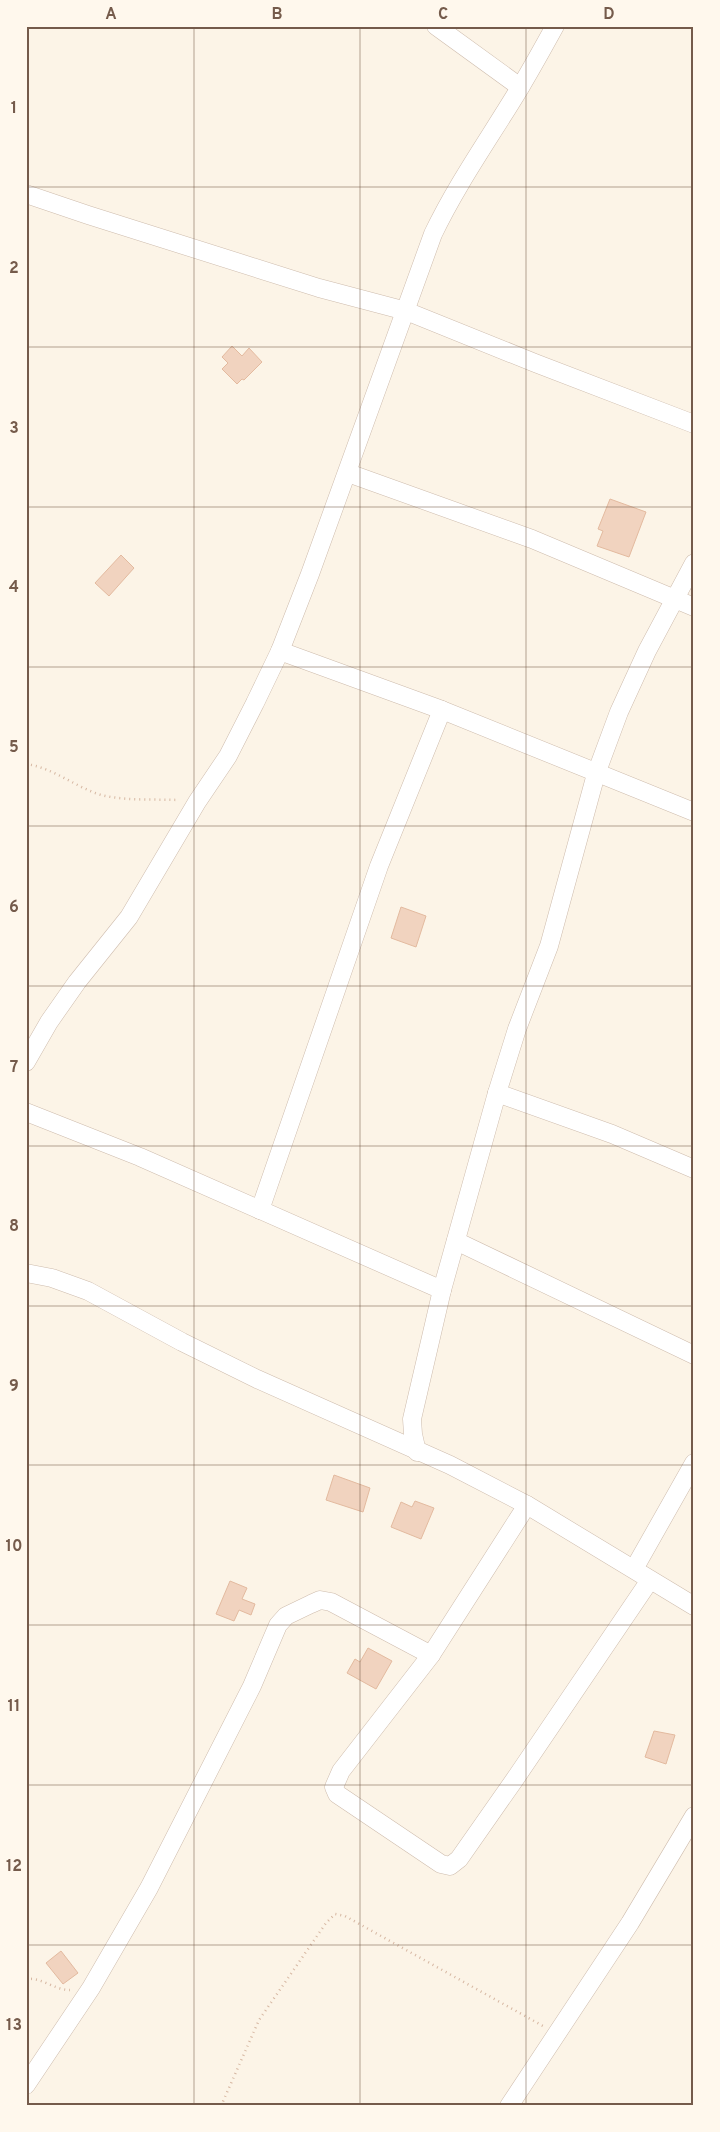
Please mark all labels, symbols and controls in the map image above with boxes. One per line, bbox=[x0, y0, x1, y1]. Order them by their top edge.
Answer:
text: A bbox=[105, 5, 117, 25]
text: B bbox=[271, 5, 283, 25]
text: C bbox=[438, 5, 448, 25]
text: D bbox=[603, 5, 615, 25]
text: 1 bbox=[11, 99, 17, 119]
text: 2 bbox=[9, 259, 19, 279]
text: 3 bbox=[9, 419, 19, 439]
text: 4 bbox=[9, 578, 19, 598]
text: 5 bbox=[9, 738, 19, 758]
text: 6 bbox=[9, 898, 19, 918]
text: 7 bbox=[10, 1058, 18, 1078]
text: 8 bbox=[9, 1217, 19, 1237]
text: 9 bbox=[9, 1377, 19, 1397]
text: 10 bbox=[6, 1537, 22, 1557]
text: 11 bbox=[8, 1697, 20, 1717]
text: 12 bbox=[6, 1857, 22, 1877]
text: 13 bbox=[6, 2016, 22, 2036]

